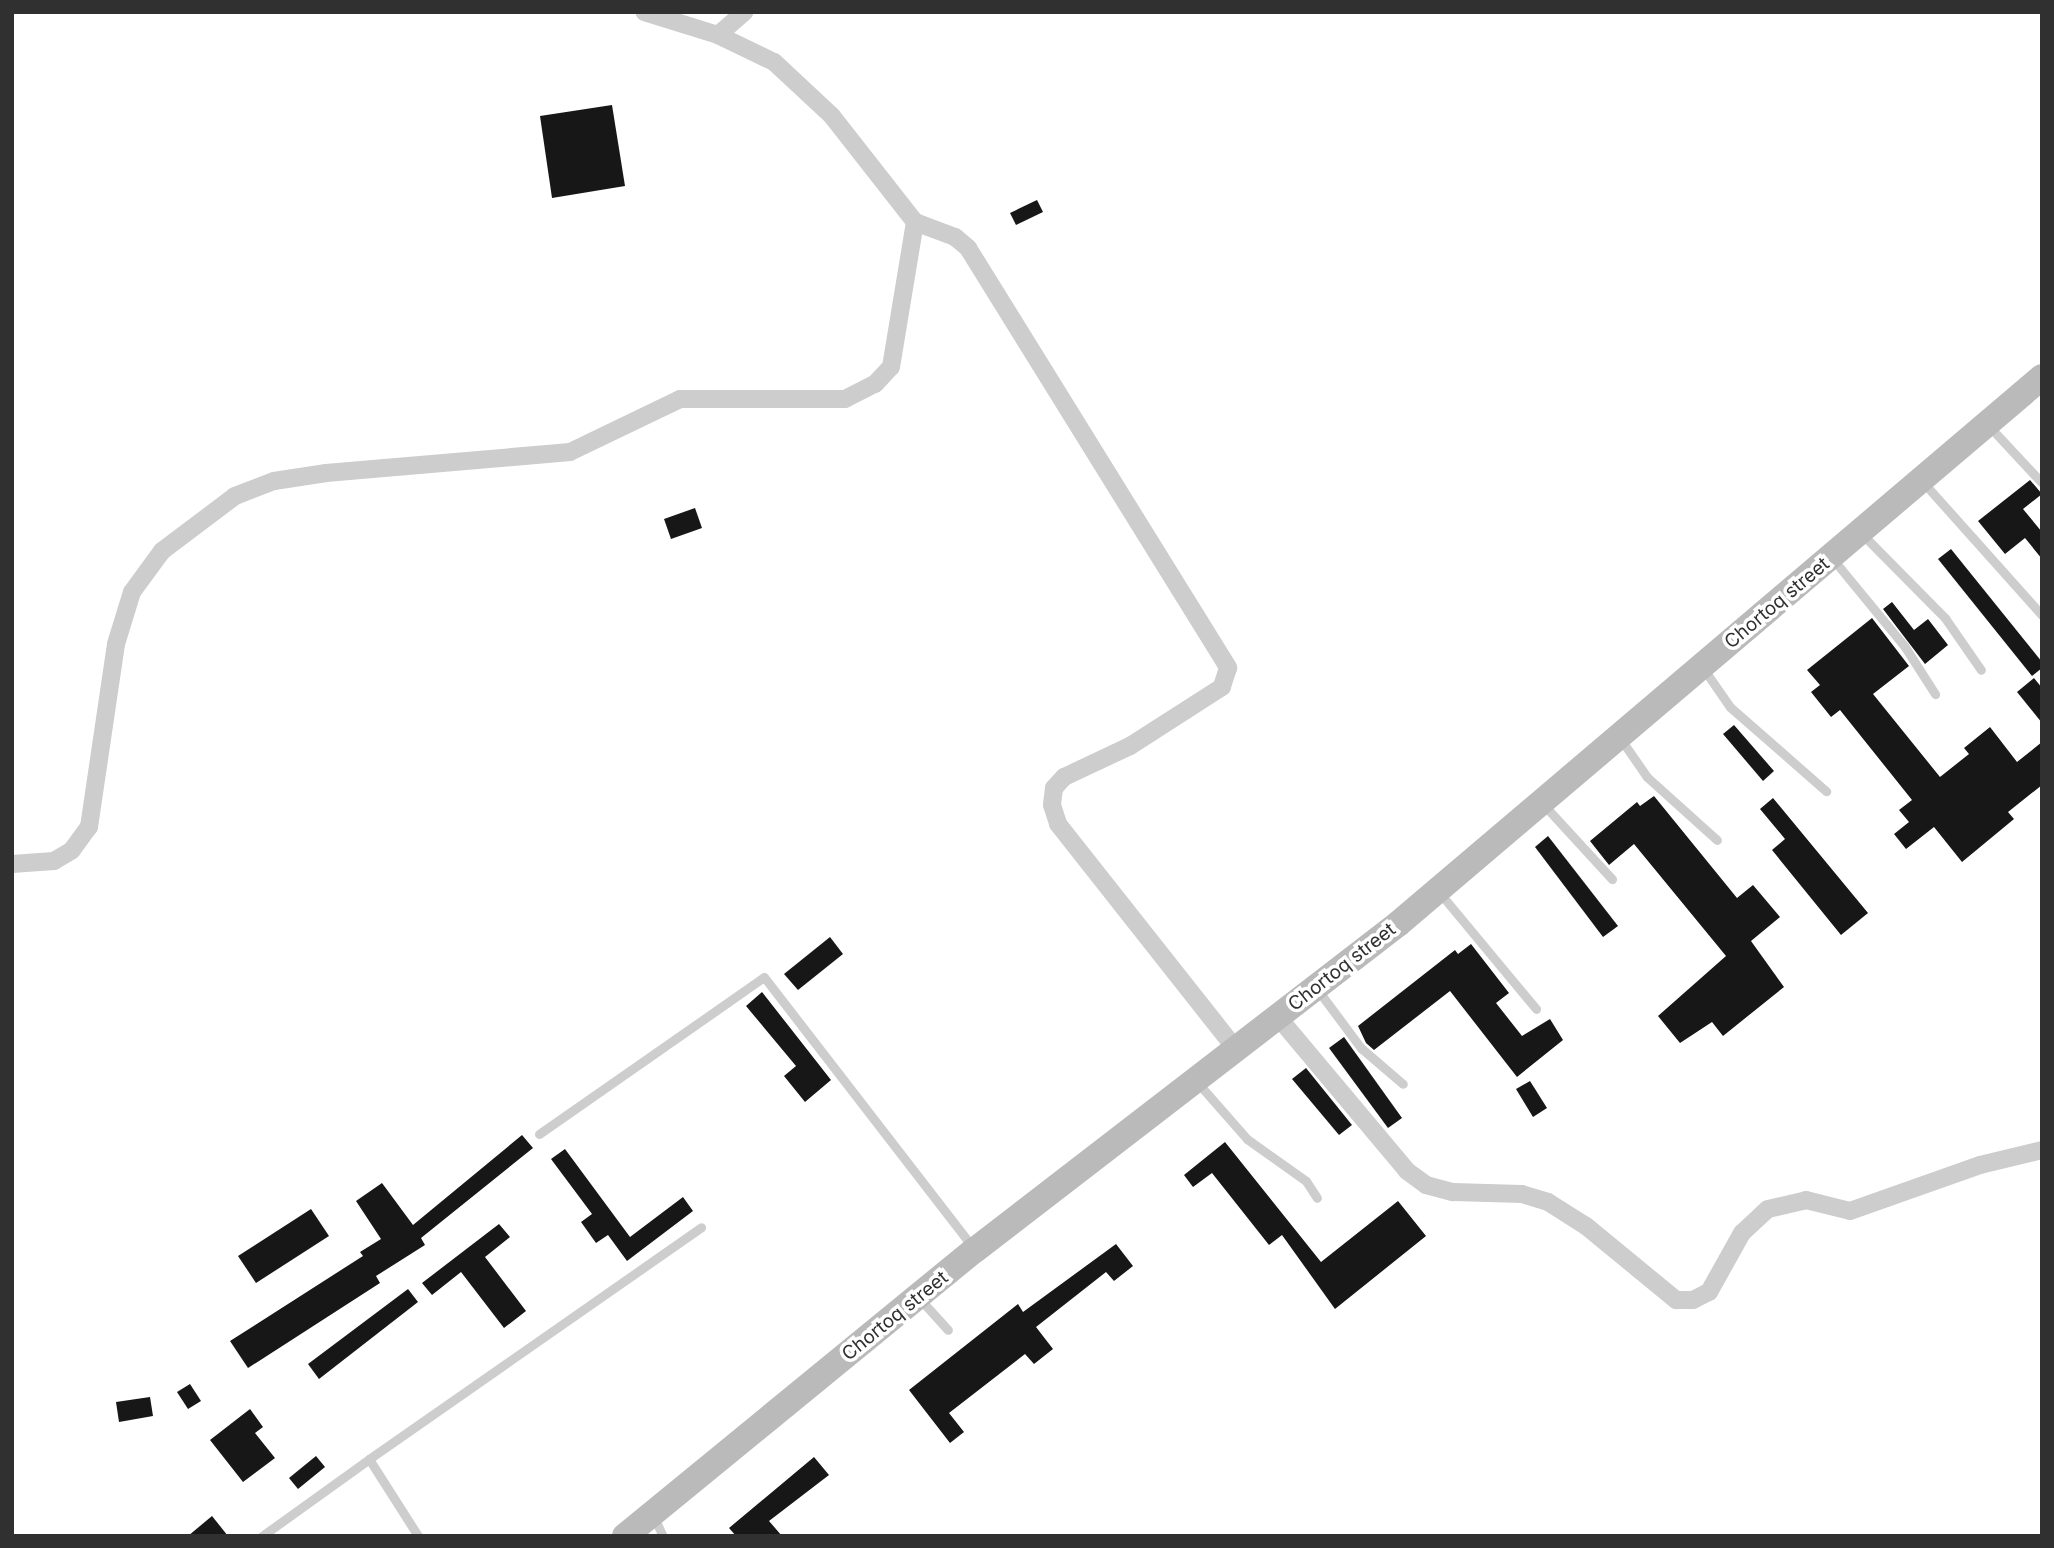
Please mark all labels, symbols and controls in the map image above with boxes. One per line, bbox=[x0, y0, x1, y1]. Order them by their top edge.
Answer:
street label: Chortoq street bbox=[1720, 553, 1834, 653]
street label: Chortoq street bbox=[1284, 918, 1400, 1016]
street label: Chortoq street bbox=[837, 1266, 953, 1366]

